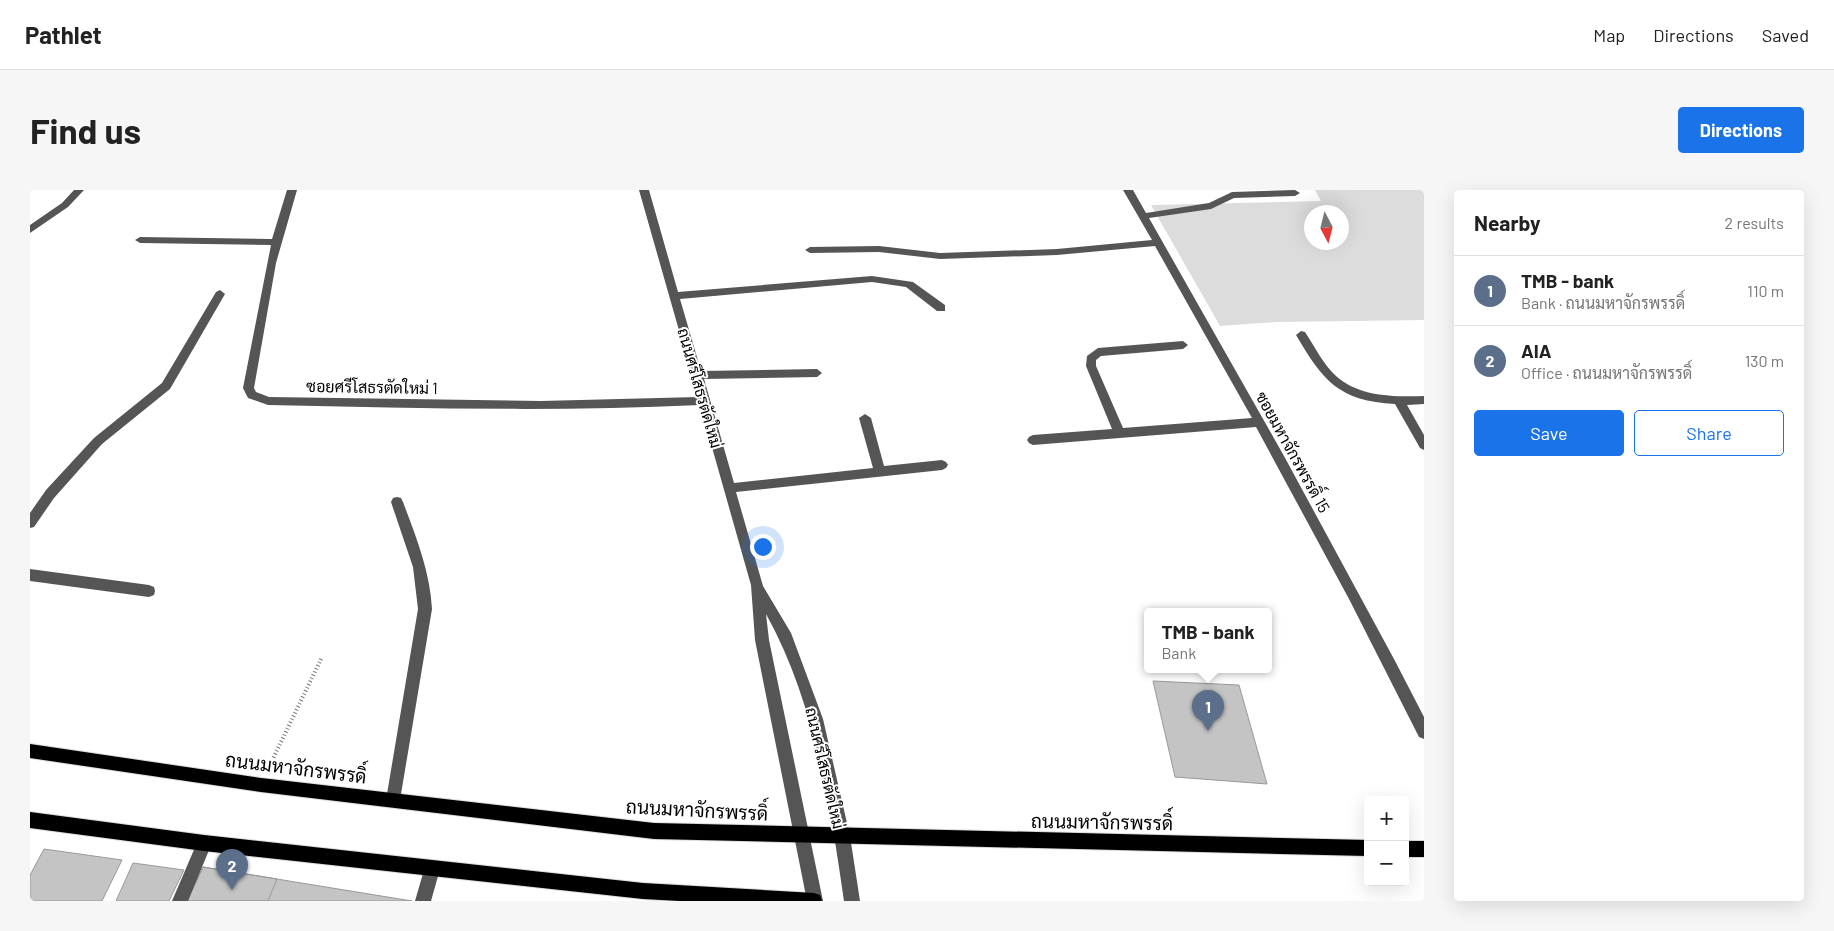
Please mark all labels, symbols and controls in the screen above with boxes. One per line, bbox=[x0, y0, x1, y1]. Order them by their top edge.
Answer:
text: Pathlet bbox=[25, 20, 102, 49]
text: Map bbox=[1593, 24, 1625, 46]
text: Directions bbox=[1653, 24, 1734, 46]
text: Saved bbox=[1762, 24, 1809, 46]
button: Directions bbox=[1678, 107, 1804, 153]
text: Find us bbox=[30, 109, 141, 151]
north arrow bbox=[1304, 205, 1349, 250]
text: Nearby bbox=[1474, 210, 1540, 235]
text: 2 results bbox=[1725, 213, 1784, 232]
text: TMB - bank bbox=[1521, 269, 1614, 292]
text: 1 bbox=[1487, 281, 1493, 300]
text: 110 m bbox=[1747, 281, 1784, 300]
text: Bank · ถนนมหาจักรพรรดิ์ bbox=[1521, 293, 1685, 312]
street label: ถนนศรีโสธรตัดใหม่ bbox=[674, 325, 728, 450]
text: AIA bbox=[1521, 339, 1552, 362]
text: 2 bbox=[1486, 351, 1494, 370]
text: 130 m bbox=[1745, 351, 1784, 370]
text: Office · ถนนมหาจักรพรรดิ์ bbox=[1521, 363, 1692, 382]
street label: ซอยศรีโสธรตัดใหม่ 1 bbox=[306, 375, 438, 397]
street label: ซอยมหาจักรพรรดิ์ 15 bbox=[1252, 386, 1338, 516]
button: Save bbox=[1474, 410, 1624, 456]
button: Share bbox=[1634, 410, 1784, 456]
your location bbox=[750, 534, 776, 560]
popup bbox=[1144, 608, 1272, 673]
text: TMB - bank bbox=[1161, 620, 1255, 643]
text: Bank bbox=[1161, 643, 1196, 662]
pin: 1 bbox=[1192, 690, 1224, 731]
street label: ถนนศรีโสธรตัดใหม่ bbox=[802, 705, 850, 830]
street label: ถนนมหาจักรพรรดิ์ bbox=[224, 741, 369, 788]
street label: ถนนมหาจักรพรรดิ์ bbox=[625, 788, 769, 825]
map controls bbox=[1364, 796, 1409, 886]
button: + bbox=[1364, 796, 1409, 841]
street label: ถนนมหาจักรพรรดิ์ bbox=[1031, 803, 1173, 834]
button: − bbox=[1364, 841, 1409, 886]
pin: 2 bbox=[216, 849, 248, 890]

